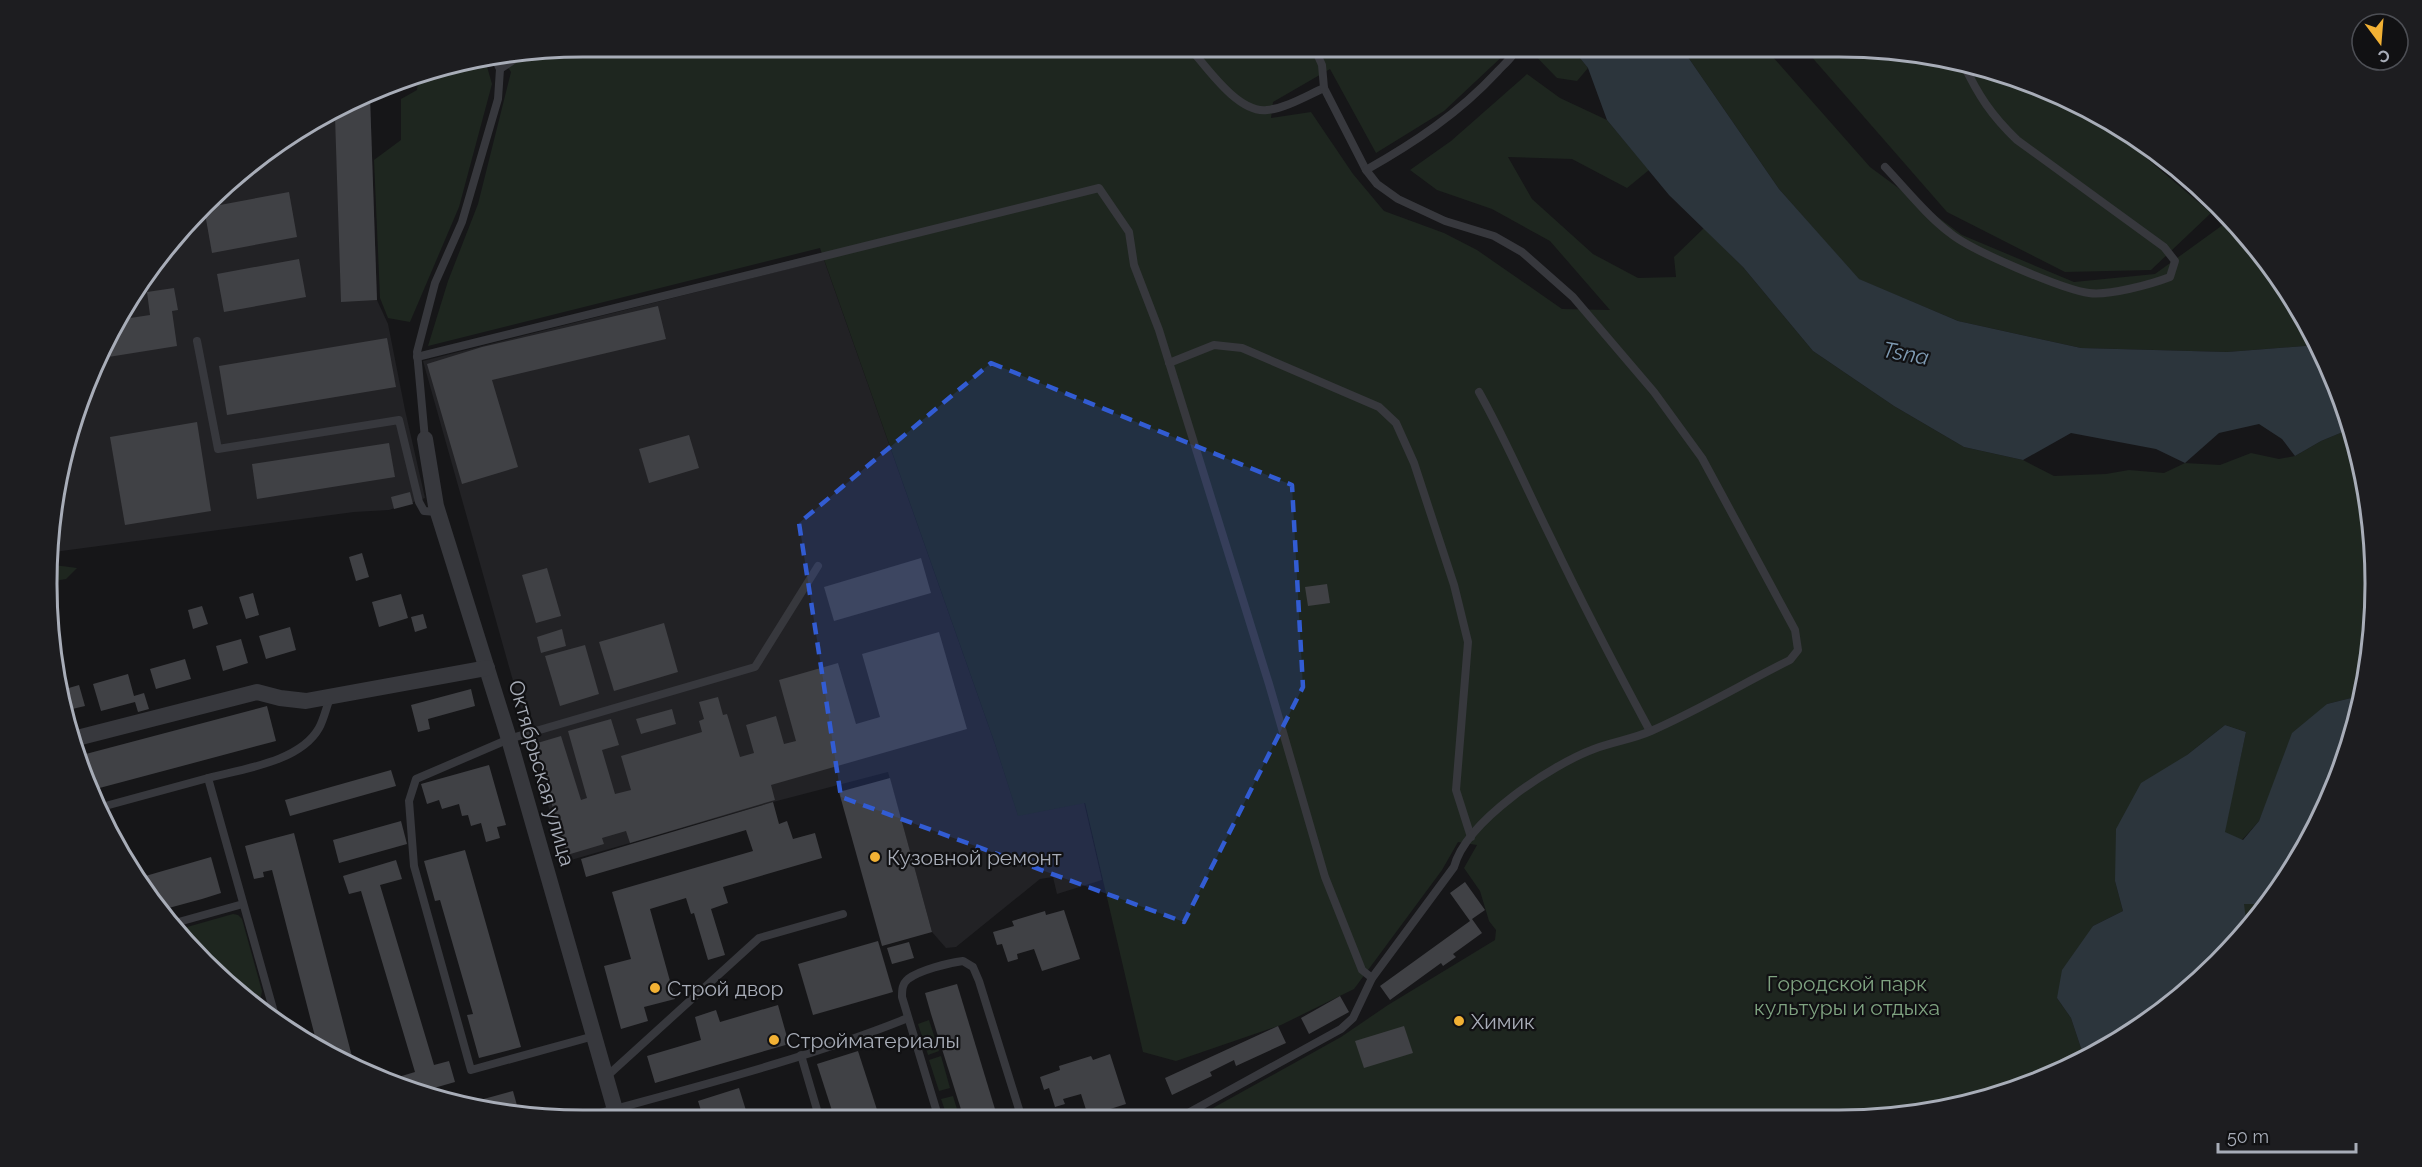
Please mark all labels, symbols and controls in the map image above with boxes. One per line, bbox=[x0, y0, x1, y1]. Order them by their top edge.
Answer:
north arrow bbox=[2350, 12, 2410, 72]
text: С bbox=[2376, 45, 2392, 67]
water label: Tsna bbox=[1881, 336, 1931, 370]
street label: Октябрьская улица bbox=[503, 677, 581, 869]
place label: Кузовной ремонт bbox=[887, 845, 1062, 870]
marker: Кузовной ремонт bbox=[868, 850, 882, 864]
park label: Городской парк культуры и отдыха bbox=[1754, 971, 1940, 1020]
place label: Строй двор bbox=[667, 976, 784, 1001]
marker: Строй двор bbox=[648, 981, 662, 995]
place label: Химик bbox=[1471, 1009, 1535, 1034]
marker: Химик bbox=[1452, 1014, 1466, 1028]
place label: Стройматериалы bbox=[786, 1028, 960, 1053]
marker: Стройматериалы bbox=[767, 1033, 781, 1047]
scale bar bbox=[2218, 1116, 2356, 1154]
text: 50 m bbox=[2227, 1126, 2269, 1147]

